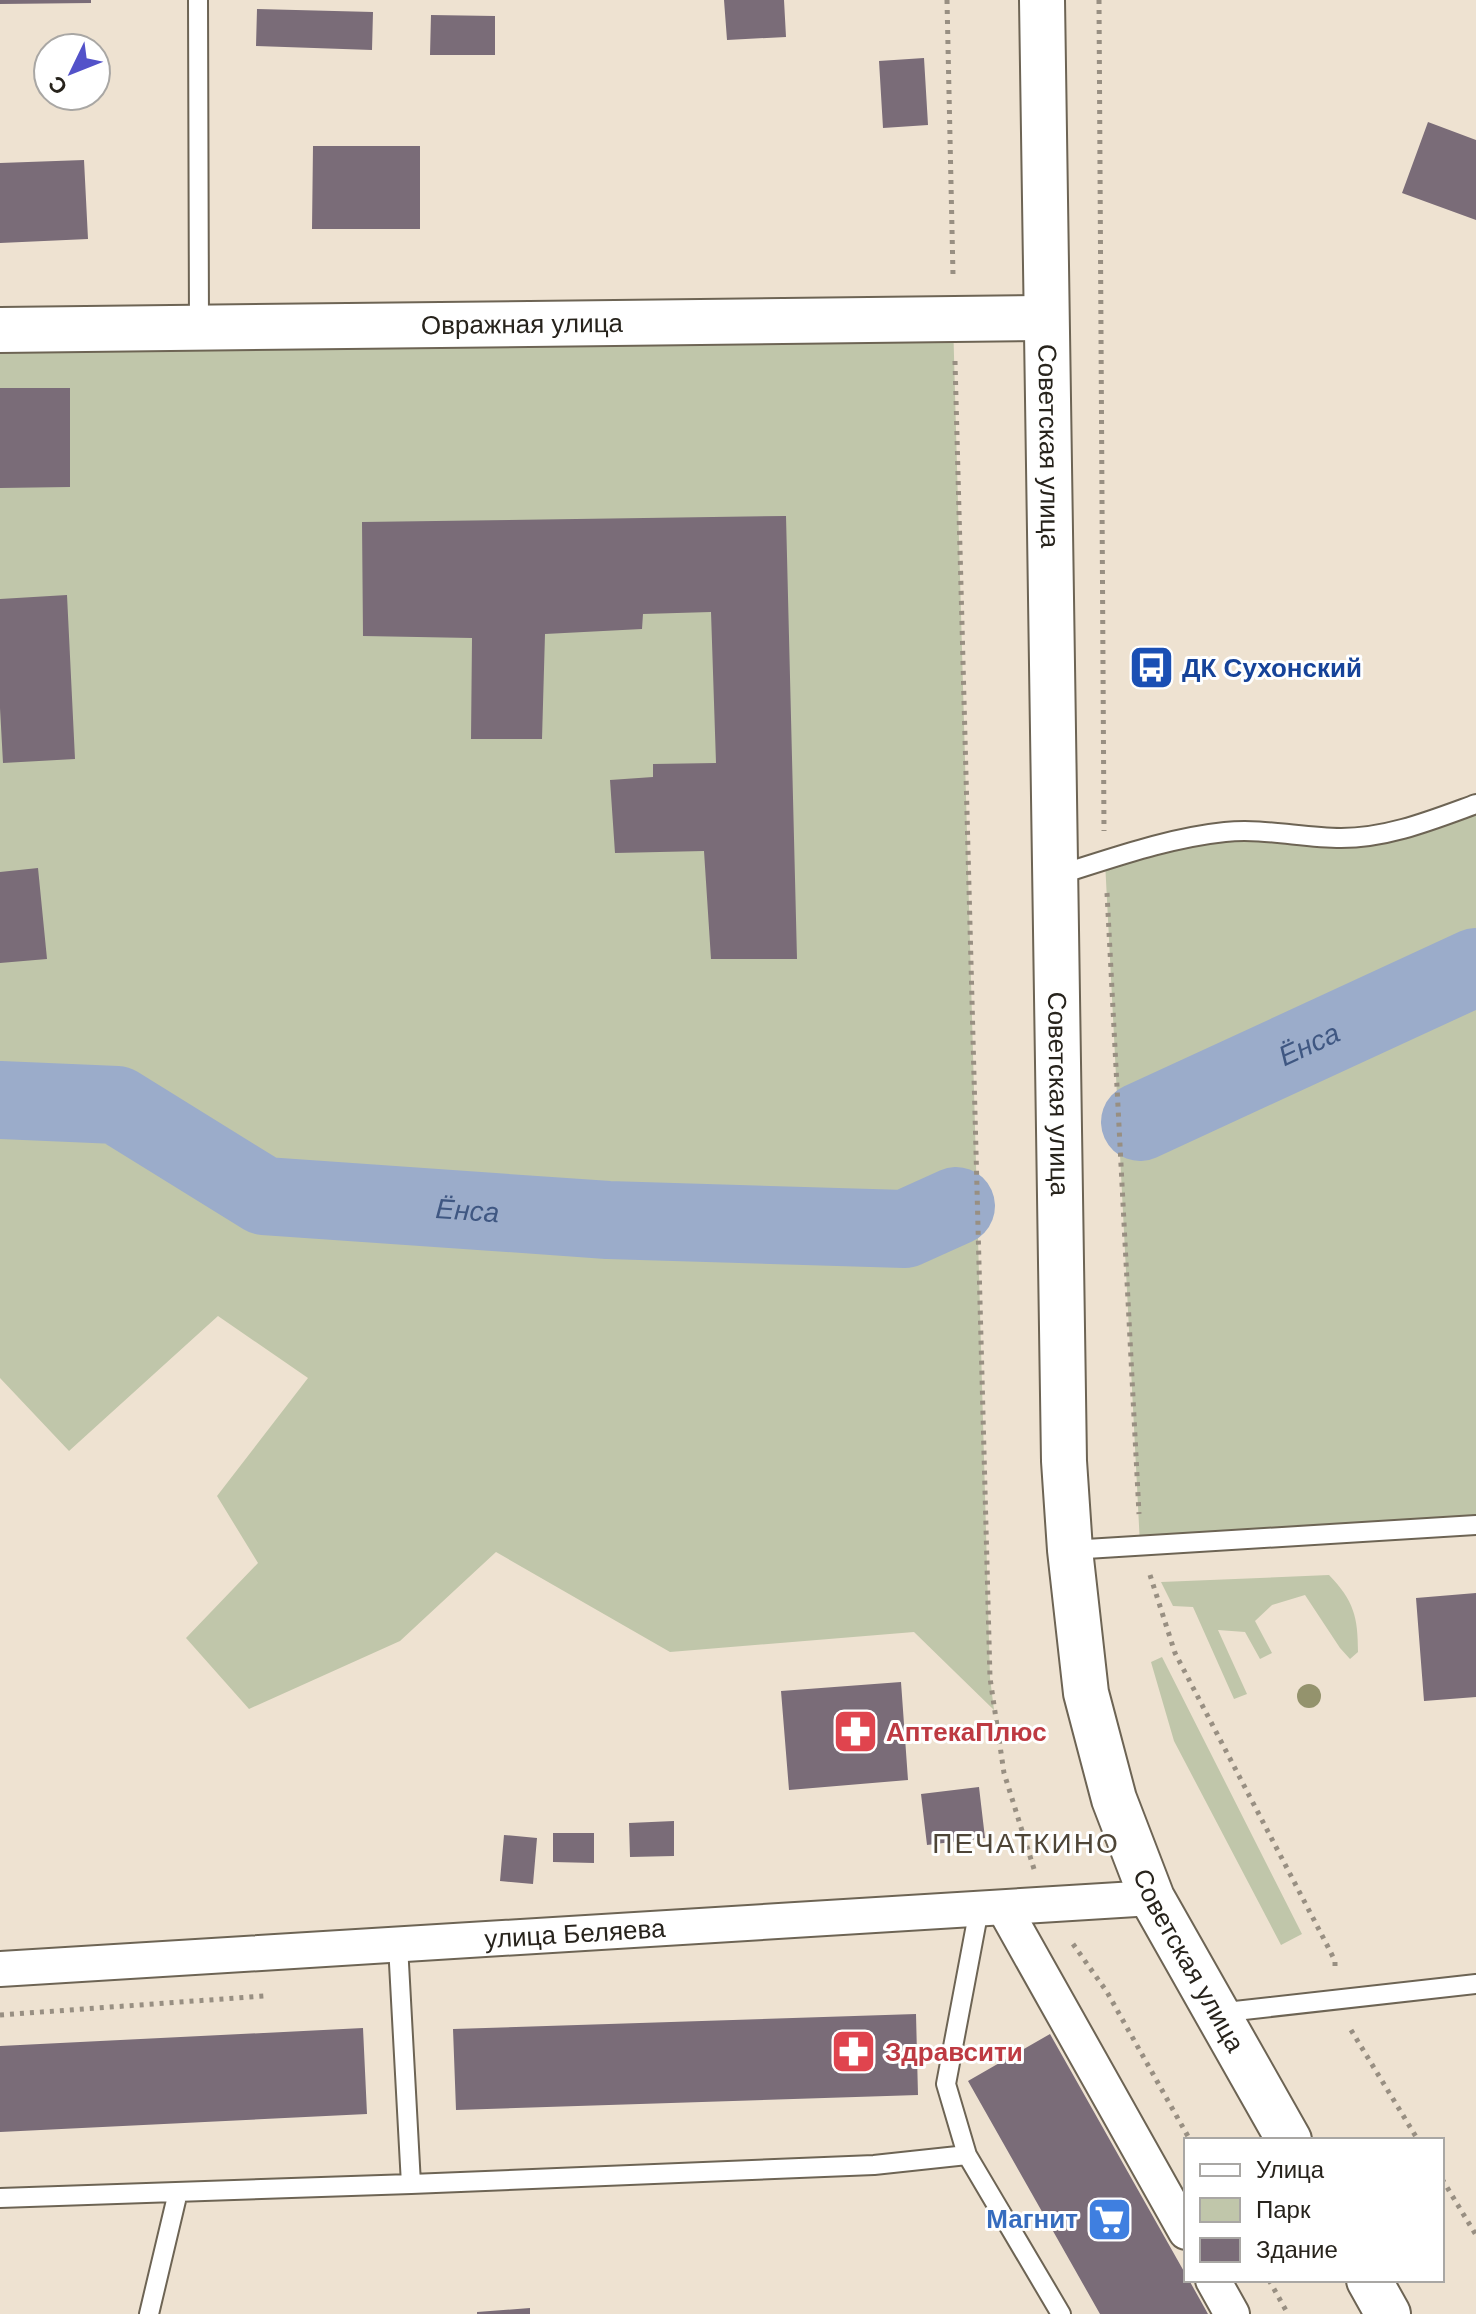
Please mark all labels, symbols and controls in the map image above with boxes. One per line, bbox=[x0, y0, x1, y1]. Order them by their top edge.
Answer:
north arrow bbox=[32, 32, 112, 112]
text: С bbox=[43, 71, 72, 100]
street label: Овражная улица bbox=[421, 308, 624, 340]
street label: Советская улица bbox=[1032, 344, 1065, 549]
bus stop icon: ДК Сухонский bbox=[1127, 644, 1175, 692]
place label: ДК Сухонский bbox=[1182, 653, 1362, 683]
street label: Советская улица bbox=[1042, 992, 1075, 1197]
water label: Ёнса bbox=[1274, 1017, 1345, 1072]
water label: Ёнса bbox=[435, 1193, 500, 1228]
pharmacy icon: АптекаПлюс bbox=[831, 1708, 879, 1756]
place label: АптекаПлюс bbox=[886, 1717, 1047, 1747]
district label: ПЕЧАТКИНО bbox=[932, 1828, 1120, 1859]
street label: Советская улица bbox=[1127, 1865, 1251, 2057]
street label: улица Беляева bbox=[484, 1913, 667, 1954]
pharmacy icon: Здравсити bbox=[830, 2028, 878, 2076]
place label: Здравсити bbox=[885, 2037, 1023, 2067]
legend bbox=[1184, 2138, 1444, 2282]
text: Улица bbox=[1256, 2156, 1325, 2183]
supermarket icon: Магнит bbox=[1085, 2195, 1133, 2243]
text: Парк bbox=[1256, 2196, 1311, 2223]
place label: Магнит bbox=[986, 2204, 1078, 2234]
text: Здание bbox=[1256, 2236, 1338, 2263]

